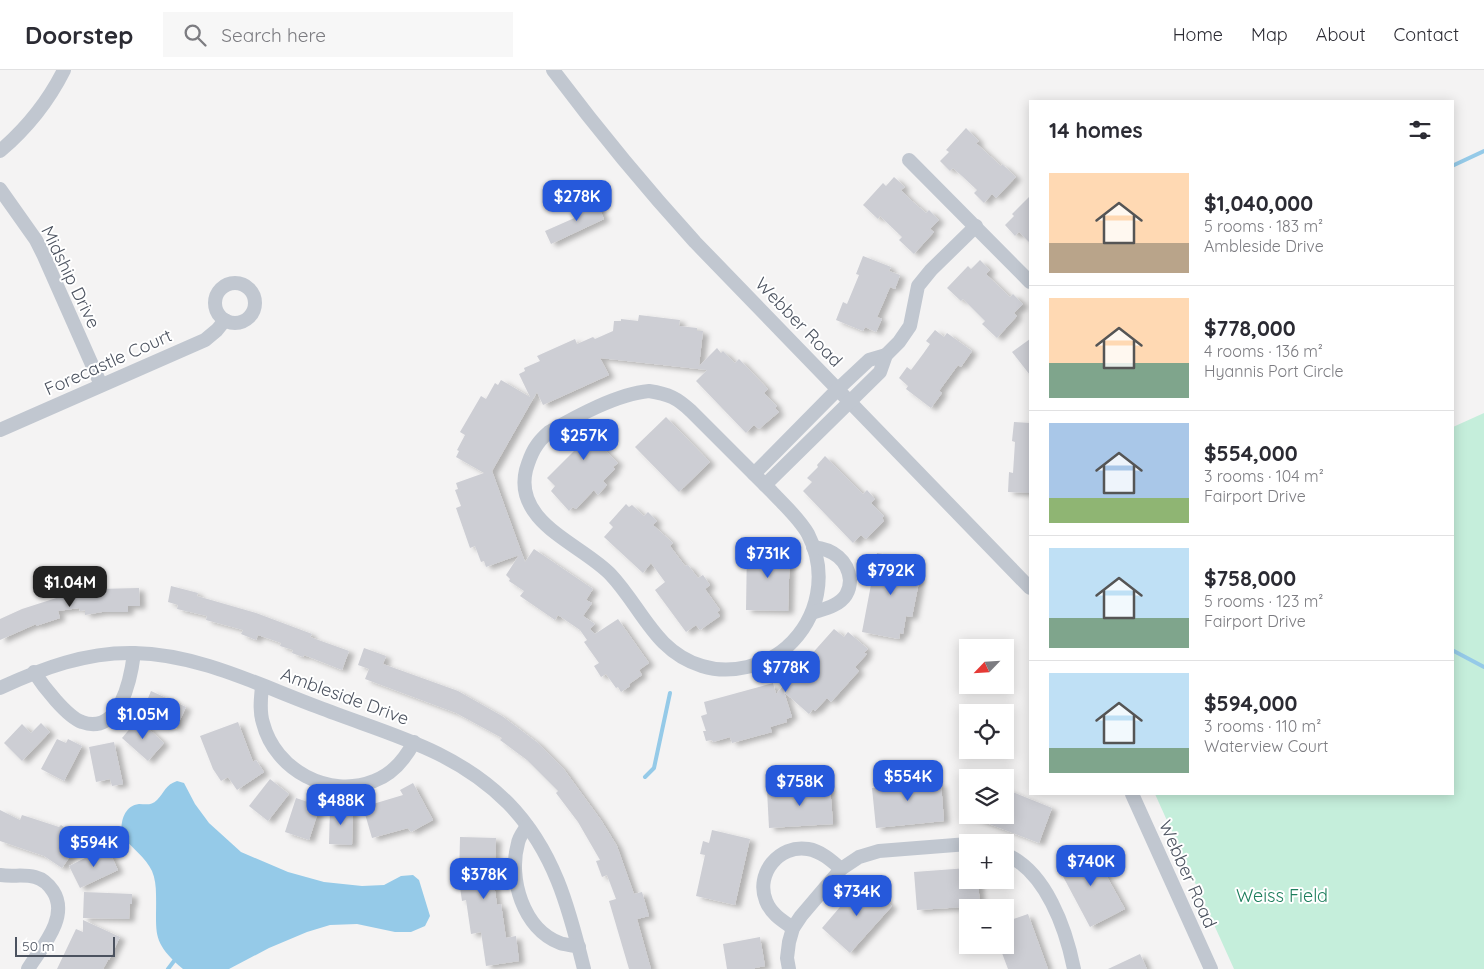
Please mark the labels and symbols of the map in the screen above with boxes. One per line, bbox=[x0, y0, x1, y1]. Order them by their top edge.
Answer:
pin: $278K bbox=[542, 180, 612, 222]
street label: Midship Drive bbox=[36, 222, 106, 332]
street label: Webber Road bbox=[751, 272, 847, 372]
street label: Forecastle Court bbox=[41, 324, 175, 400]
pin: $257K bbox=[549, 418, 619, 461]
pin: $731K bbox=[733, 536, 803, 579]
pin: $792K bbox=[856, 554, 926, 596]
pin: $1.04M bbox=[29, 566, 111, 608]
north arrow bbox=[959, 639, 1014, 694]
pin: $778K bbox=[751, 650, 821, 693]
street label: Ambleside Drive bbox=[278, 662, 412, 730]
pin: $1.05M bbox=[102, 698, 184, 740]
pin: $554K bbox=[873, 760, 943, 802]
pin: $758K bbox=[765, 764, 835, 807]
pin: $488K bbox=[306, 784, 376, 826]
street label: Webber Road bbox=[1154, 816, 1222, 932]
pin: $594K bbox=[59, 826, 129, 868]
pin: $740K bbox=[1056, 844, 1126, 887]
pin: $378K bbox=[449, 858, 519, 900]
pin: $734K bbox=[822, 874, 892, 917]
park label: Weiss Field bbox=[1236, 884, 1328, 907]
scale bar bbox=[15, 934, 115, 957]

